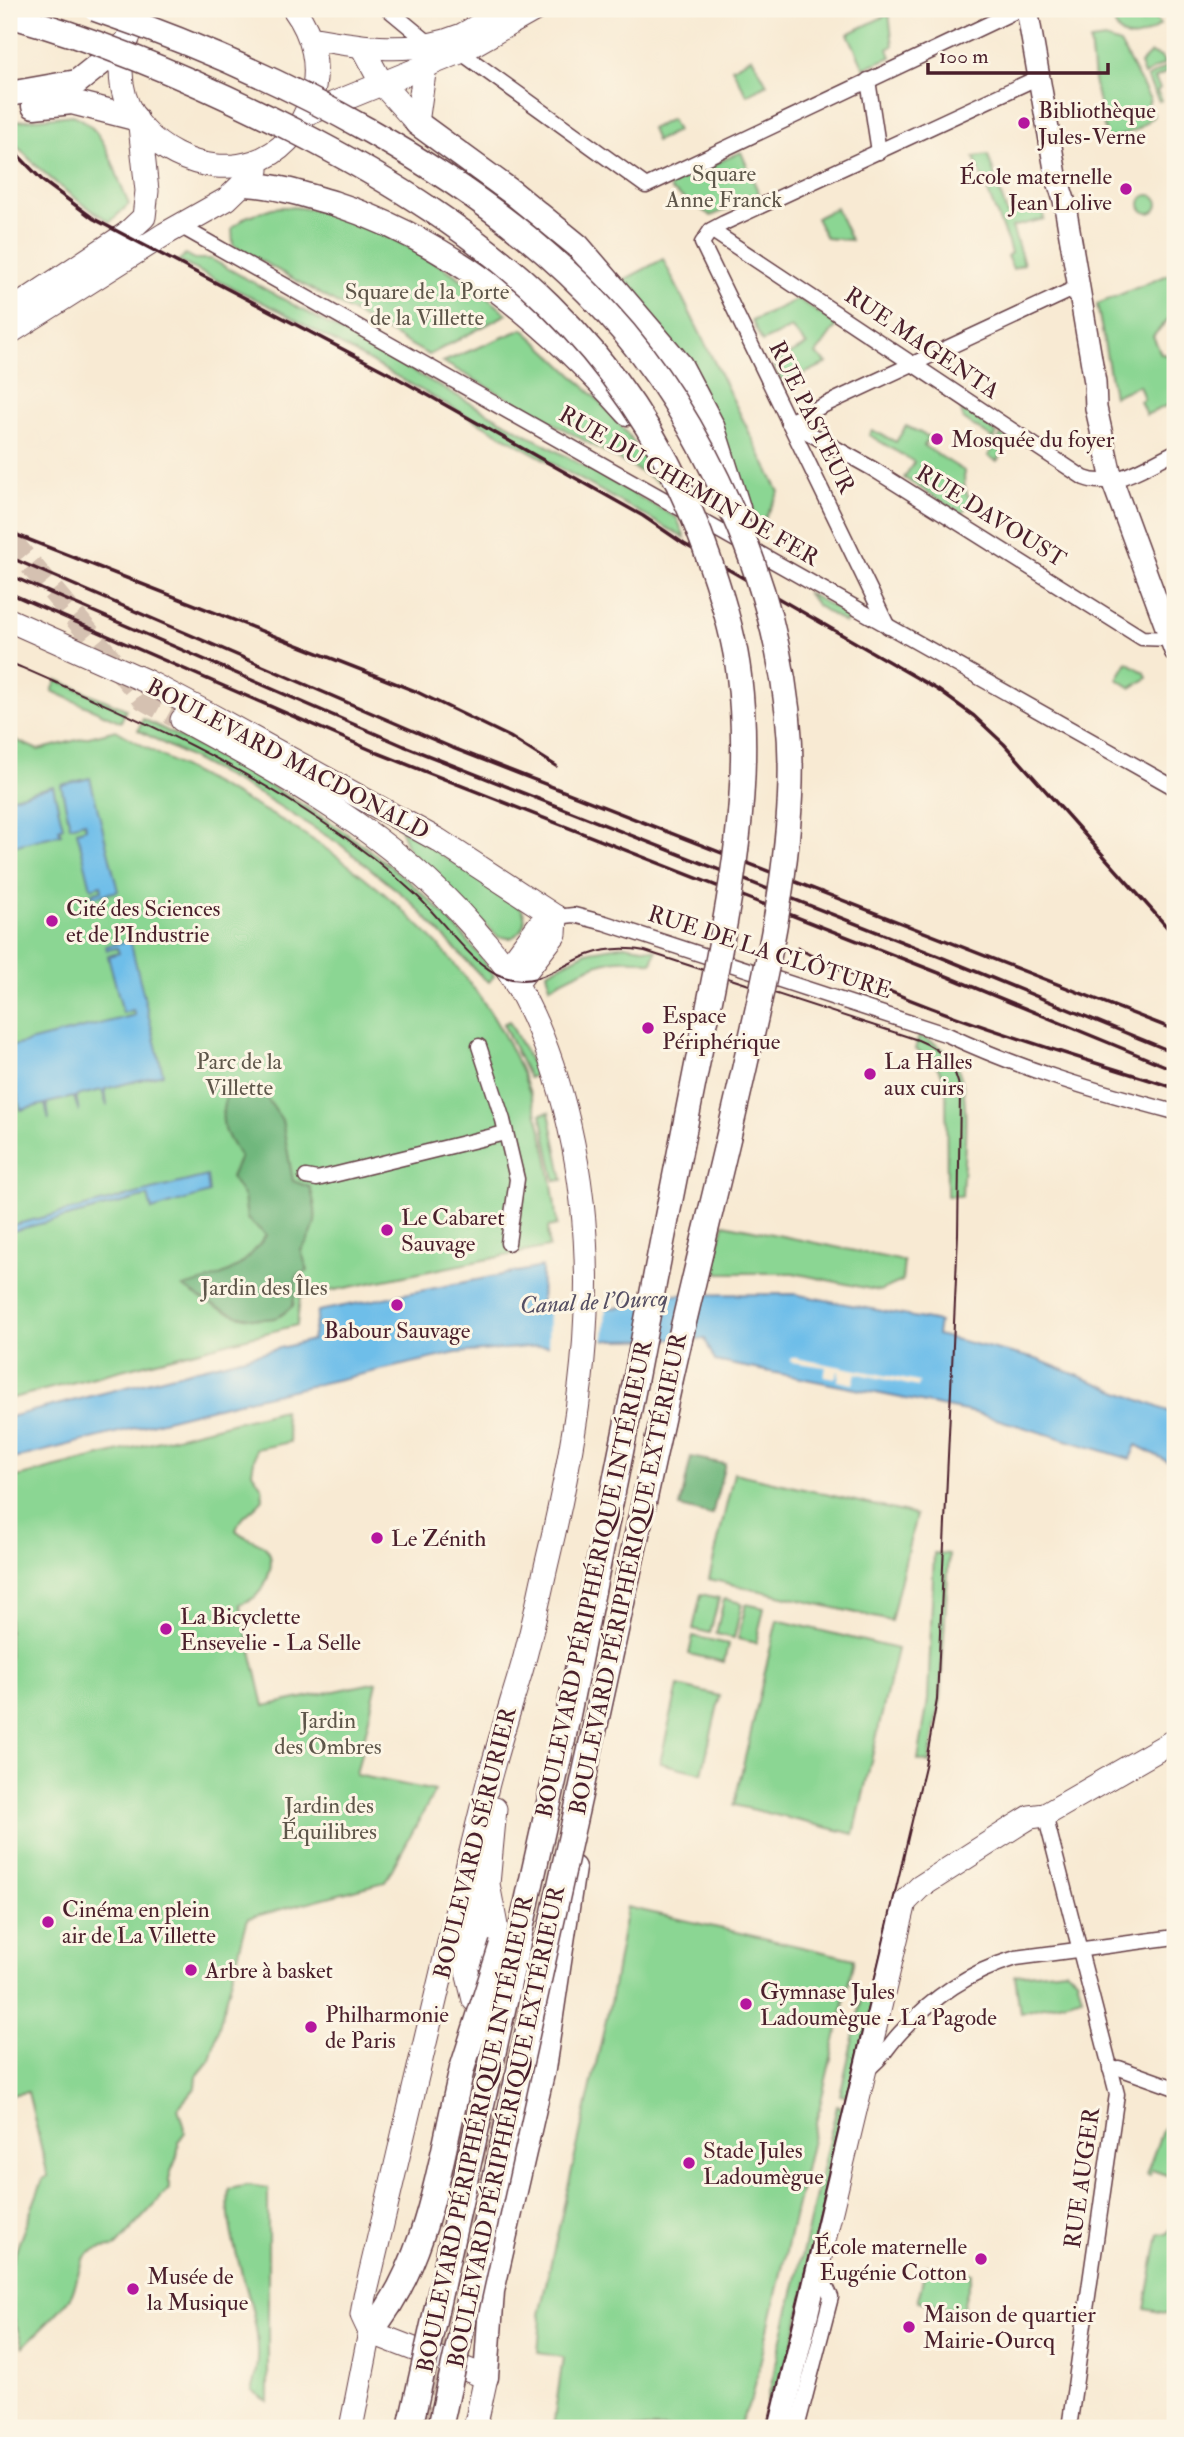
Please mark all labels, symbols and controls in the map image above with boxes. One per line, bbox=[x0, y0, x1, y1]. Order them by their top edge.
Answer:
scale bar bbox=[928, 32, 1109, 76]
text: 100 m bbox=[939, 43, 989, 70]
place label: Bibliothèque Jules-Verne bbox=[1037, 96, 1156, 151]
marker: Bibliothèque Jules-Verne bbox=[1016, 115, 1032, 131]
park label: Square Anne Franck bbox=[665, 159, 782, 214]
place label: École maternelle Jean Lolive bbox=[959, 162, 1112, 217]
marker: École maternelle Jean Lolive bbox=[1118, 181, 1134, 197]
park label: Square de la Porte de la Villette bbox=[345, 277, 510, 332]
street label: RUE MAGENTA bbox=[839, 280, 1005, 406]
street label: RUE PASTEUR bbox=[763, 336, 862, 498]
street label: RUE DU CHEMIN DE FER bbox=[554, 399, 825, 573]
place label: Mosquée du foyer bbox=[951, 425, 1115, 454]
marker: Mosquée du foyer bbox=[929, 431, 945, 447]
street label: RUE DAVOUST bbox=[911, 458, 1071, 574]
street label: BOULEVARD MACDONALD bbox=[142, 672, 434, 846]
place label: Cité des Sciences et de l'Industrie bbox=[66, 894, 221, 949]
street label: RUE DE LA CLÔTURE bbox=[644, 899, 896, 1005]
marker: Cité des Sciences et de l'Industrie bbox=[44, 913, 60, 929]
place label: Espace Périphérique bbox=[662, 1001, 781, 1057]
marker: Espace Périphérique bbox=[640, 1020, 656, 1036]
park label: Parc de la Villette bbox=[196, 1047, 283, 1102]
place label: La Halles aux cuirs bbox=[884, 1047, 973, 1102]
marker: La Halles aux cuirs bbox=[862, 1066, 878, 1082]
place label: Le Cabaret Sauvage bbox=[401, 1203, 505, 1258]
marker: Le Cabaret Sauvage bbox=[379, 1222, 395, 1238]
park label: Jardin des Îles bbox=[199, 1273, 328, 1302]
water label: Canal de l'Ourcq bbox=[519, 1283, 669, 1321]
marker: Babour Sauvage bbox=[389, 1297, 405, 1313]
place label: Babour Sauvage bbox=[324, 1316, 471, 1345]
street label: BOULEVARD PÉRIPHÉRIQUE EXTÉRIEUR bbox=[563, 1330, 693, 1818]
street label: BOULEVARD PÉRIPHÉRIQUE INTÉRIEUR bbox=[529, 1337, 659, 1820]
place label: Le Zénith bbox=[391, 1524, 486, 1553]
marker: Le Zénith bbox=[369, 1530, 385, 1546]
place label: La Bicyclette Ensevelie - La Selle bbox=[180, 1602, 361, 1657]
marker: La Bicyclette Ensevelie - La Selle bbox=[158, 1621, 174, 1637]
street label: BOULEVARD SÉRURIER bbox=[427, 1704, 523, 1982]
park label: Jardin des Ombres bbox=[274, 1706, 382, 1761]
park label: Jardin des Équilibres bbox=[281, 1791, 377, 1846]
street label: BOULEVARD PÉRIPHÉRIQUE EXTÉRIEUR bbox=[441, 1883, 571, 2371]
street label: BOULEVARD PÉRIPHÉRIQUE INTÉRIEUR bbox=[410, 1892, 540, 2375]
place label: Cinéma en plein air de La Villette bbox=[62, 1895, 216, 1950]
marker: Cinéma en plein air de La Villette bbox=[40, 1914, 56, 1930]
place label: Arbre à basket bbox=[204, 1956, 333, 1985]
marker: Arbre à basket bbox=[183, 1962, 199, 1978]
place label: Gymnase Jules Ladoumègue - La Pagode bbox=[760, 1977, 997, 2032]
marker: Gymnase Jules Ladoumègue - La Pagode bbox=[738, 1996, 754, 2012]
place label: Philharmonie de Paris bbox=[325, 2000, 449, 2055]
marker: Philharmonie de Paris bbox=[303, 2019, 319, 2035]
street label: RUE AUGER bbox=[1058, 2105, 1106, 2250]
place label: Stade Jules Ladoumègue bbox=[703, 2136, 824, 2191]
marker: Stade Jules Ladoumègue bbox=[681, 2155, 697, 2171]
place label: École maternelle Eugénie Cotton bbox=[814, 2232, 967, 2287]
marker: École maternelle Eugénie Cotton bbox=[973, 2251, 989, 2267]
place label: Musée de la Musique bbox=[147, 2262, 249, 2317]
marker: Musée de la Musique bbox=[125, 2281, 141, 2297]
place label: Maison de quartier Mairie-Ourcq bbox=[923, 2300, 1096, 2355]
marker: Maison de quartier Mairie-Ourcq bbox=[901, 2319, 917, 2335]

